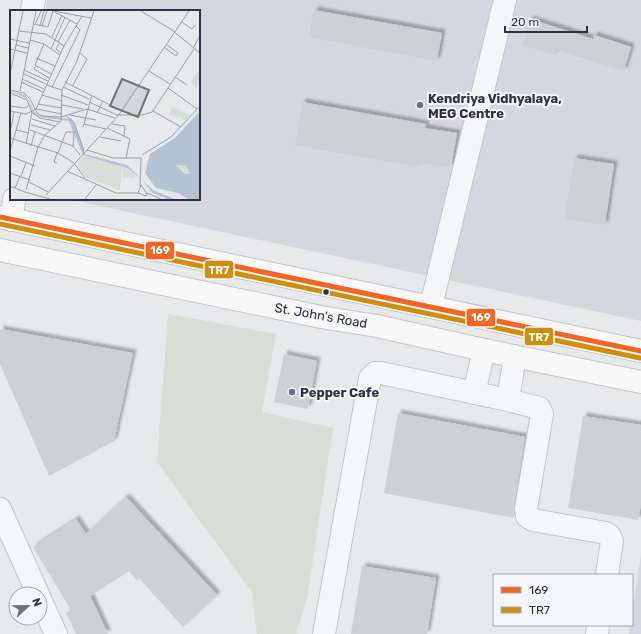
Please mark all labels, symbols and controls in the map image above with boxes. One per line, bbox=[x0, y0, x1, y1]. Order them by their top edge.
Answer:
scale bar bbox=[505, 8, 587, 34]
inset map bbox=[10, 10, 200, 200]
text: 20 m bbox=[511, 15, 539, 29]
place label: Kendriya Vidhyalaya, MEG Centre bbox=[428, 91, 562, 121]
marker: Kendriya Vidhyalaya, MEG Centre bbox=[415, 100, 425, 110]
line badge: 169 bbox=[145, 241, 175, 260]
text: 169 bbox=[150, 244, 170, 257]
line badge: TR7 bbox=[204, 260, 234, 279]
text: TR7 bbox=[209, 264, 230, 277]
unlabelled marker bbox=[321, 287, 331, 297]
street label: St. John's Road bbox=[273, 300, 368, 331]
line badge: 169 bbox=[466, 308, 496, 327]
text: 169 bbox=[471, 311, 491, 324]
line badge: TR7 bbox=[524, 327, 554, 346]
text: TR7 bbox=[529, 331, 550, 344]
place label: Pepper Cafe bbox=[300, 385, 379, 400]
marker: Pepper Cafe bbox=[287, 387, 297, 397]
legend bbox=[493, 574, 633, 626]
text: 169 bbox=[529, 583, 549, 597]
north arrow bbox=[8, 586, 48, 626]
text: N bbox=[29, 596, 44, 609]
text: TR7 bbox=[529, 603, 550, 617]

